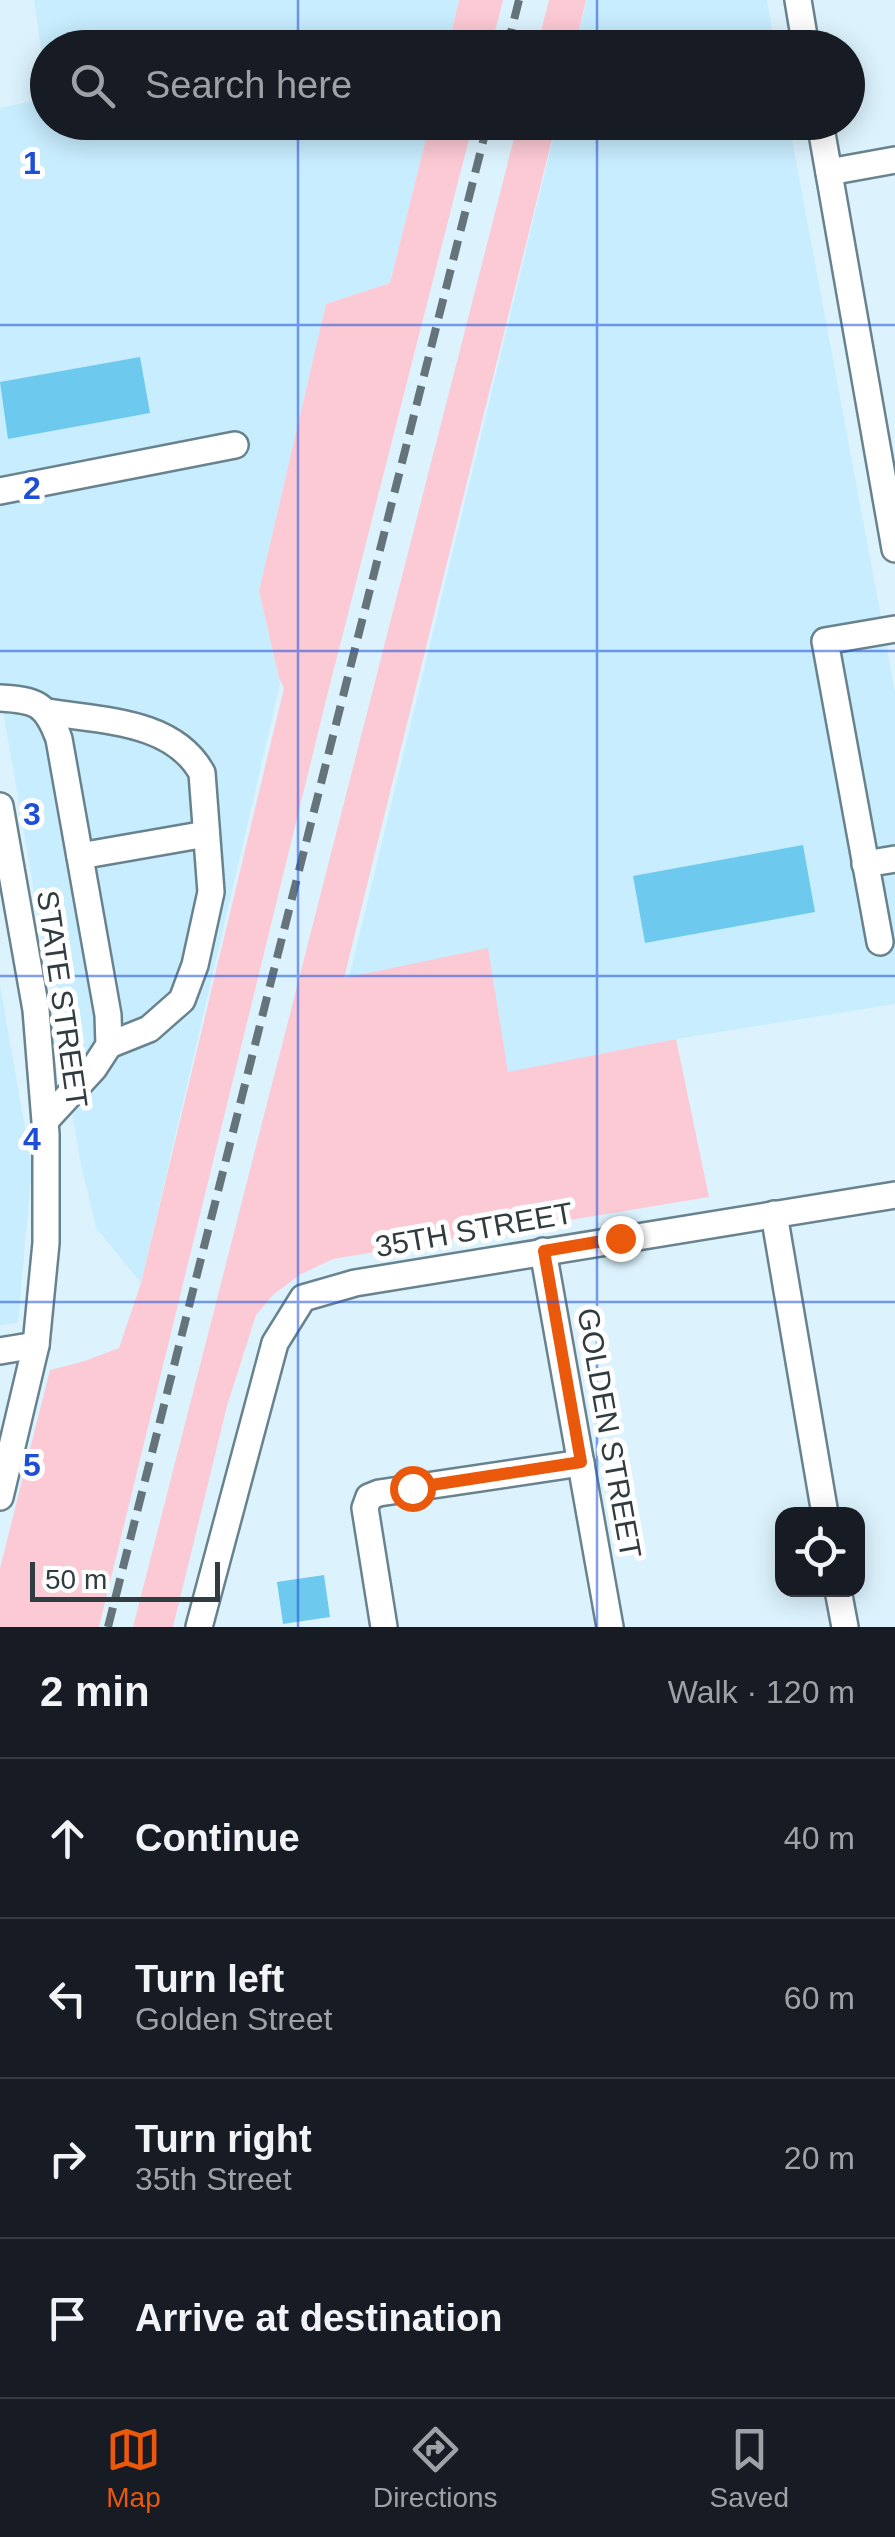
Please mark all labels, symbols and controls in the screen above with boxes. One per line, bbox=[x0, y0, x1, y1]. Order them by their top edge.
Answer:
search box bbox=[30, 30, 865, 140]
icon: search bbox=[65, 58, 120, 113]
text: Search here bbox=[145, 64, 352, 106]
text: 1 bbox=[23, 145, 41, 181]
text: 2 bbox=[23, 470, 41, 506]
text: 3 bbox=[23, 796, 41, 832]
street label: STATE STREET bbox=[31, 888, 94, 1110]
text: 4 bbox=[23, 1121, 41, 1157]
street label: 35TH STREET bbox=[373, 1196, 575, 1263]
route end bbox=[598, 1216, 644, 1262]
street label: GOLDEN STREET bbox=[571, 1305, 648, 1561]
text: 5 bbox=[23, 1447, 41, 1483]
route start bbox=[390, 1466, 436, 1512]
map controls bbox=[775, 1507, 865, 1597]
button: locate bbox=[775, 1507, 865, 1597]
scale bar bbox=[30, 1557, 220, 1602]
text: 50 m bbox=[45, 1564, 107, 1595]
text: 2 min bbox=[40, 1668, 150, 1715]
text: Walk · 120 m bbox=[668, 1674, 855, 1710]
icon: ahead bbox=[40, 1811, 95, 1866]
text: Continue bbox=[135, 1817, 300, 1859]
text: 40 m bbox=[784, 1820, 855, 1856]
text: Turn left bbox=[135, 1958, 284, 2000]
icon: left bbox=[40, 1971, 95, 2026]
text: 60 m bbox=[784, 1980, 855, 2016]
text: Golden Street bbox=[135, 2001, 332, 2037]
text: Turn right bbox=[135, 2118, 312, 2160]
icon: right bbox=[40, 2131, 95, 2186]
text: 20 m bbox=[784, 2140, 855, 2176]
text: 35th Street bbox=[135, 2161, 292, 2197]
icon: arrive bbox=[40, 2291, 95, 2346]
text: Arrive at destination bbox=[135, 2297, 502, 2339]
tab: Map bbox=[106, 2422, 161, 2514]
tab: Directions bbox=[373, 2422, 498, 2514]
tab: Saved bbox=[710, 2422, 789, 2514]

